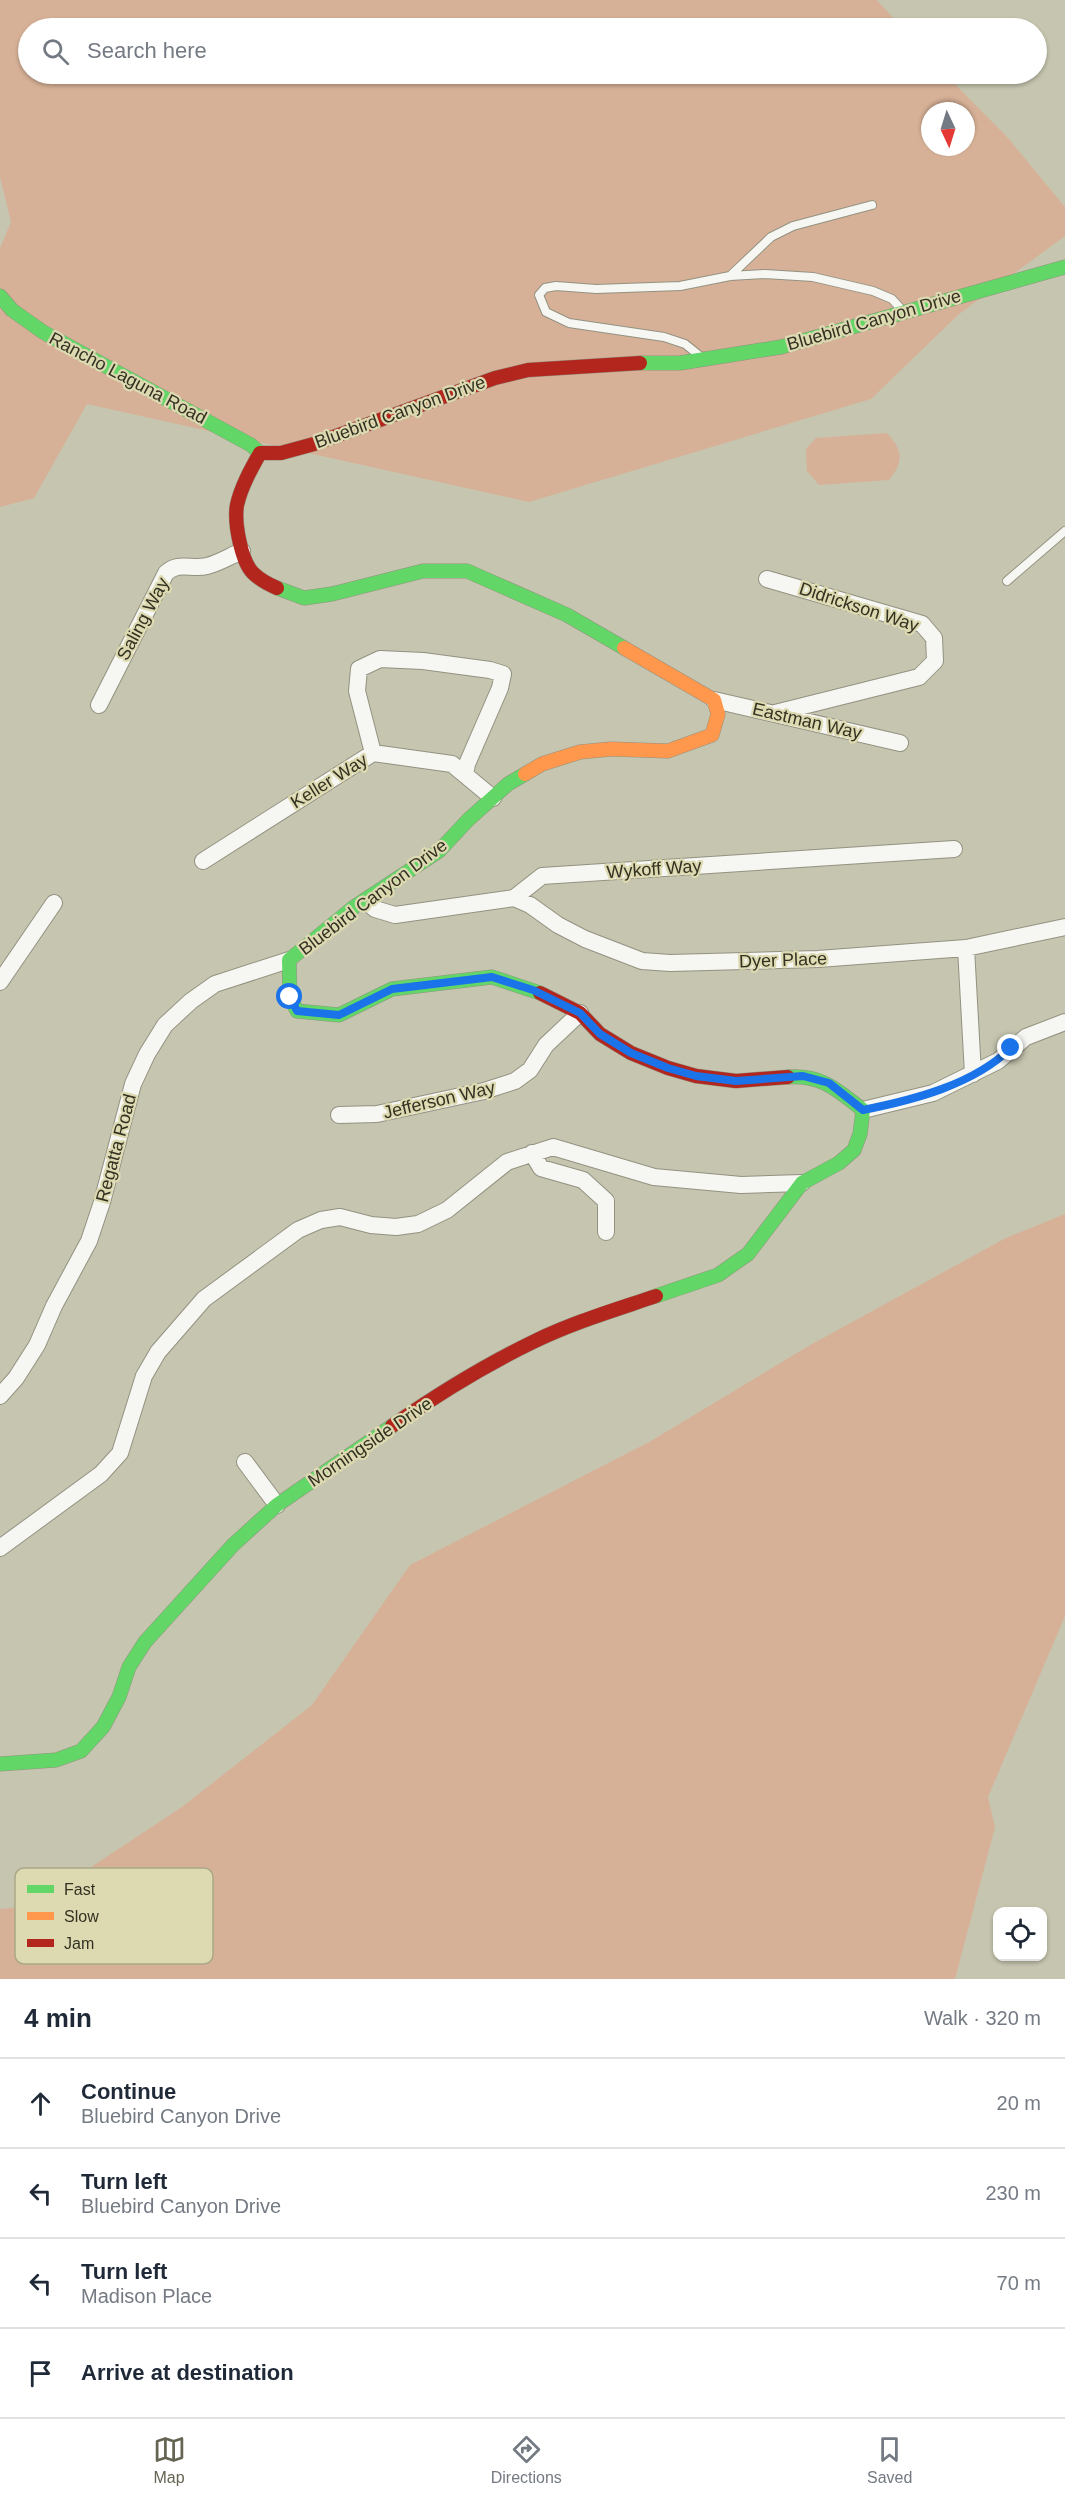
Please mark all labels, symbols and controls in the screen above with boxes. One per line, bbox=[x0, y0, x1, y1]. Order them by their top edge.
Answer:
search box bbox=[18, 18, 1047, 84]
icon: search bbox=[39, 35, 72, 68]
text: Search here bbox=[87, 38, 207, 63]
north arrow bbox=[921, 102, 975, 156]
street label: Bluebird Canyon Drive bbox=[785, 286, 963, 354]
street label: Rancho Laguna Road bbox=[46, 328, 210, 428]
street label: Bluebird Canyon Drive bbox=[312, 372, 488, 452]
street label: Saling Way bbox=[113, 574, 173, 664]
street label: Didrickson Way bbox=[797, 578, 921, 636]
street label: Eastman Way bbox=[750, 699, 864, 743]
street label: Keller Way bbox=[287, 750, 371, 812]
street label: Bluebird Canyon Drive bbox=[295, 835, 451, 959]
street label: Wykoff Way bbox=[606, 856, 702, 882]
street label: Dyer Place bbox=[739, 948, 827, 972]
route start bbox=[276, 983, 302, 1009]
route end bbox=[997, 1034, 1023, 1060]
street label: Jefferson Way bbox=[381, 1077, 497, 1123]
street label: Regatta Road bbox=[92, 1092, 140, 1204]
street label: Morningside Drive bbox=[304, 1393, 436, 1491]
legend bbox=[15, 1868, 213, 1964]
text: Fast bbox=[64, 1881, 96, 1898]
map controls bbox=[993, 1907, 1047, 1961]
button: locate bbox=[993, 1907, 1047, 1961]
text: Slow bbox=[64, 1908, 99, 1925]
text: Jam bbox=[64, 1935, 94, 1952]
text: 4 min bbox=[24, 2003, 92, 2033]
text: Walk · 320 m bbox=[924, 2007, 1041, 2029]
text: Continue bbox=[81, 2079, 176, 2104]
icon: ahead bbox=[24, 2087, 57, 2120]
text: 20 m bbox=[997, 2092, 1041, 2114]
text: Bluebird Canyon Drive bbox=[81, 2105, 281, 2127]
text: Turn left bbox=[81, 2169, 167, 2194]
icon: left bbox=[24, 2177, 57, 2210]
text: 230 m bbox=[985, 2182, 1041, 2204]
text: Bluebird Canyon Drive bbox=[81, 2195, 281, 2217]
text: Turn left bbox=[81, 2259, 167, 2284]
icon: left bbox=[24, 2267, 57, 2300]
text: 70 m bbox=[997, 2272, 1041, 2294]
text: Madison Place bbox=[81, 2285, 212, 2307]
icon: arrive bbox=[24, 2357, 57, 2390]
text: Arrive at destination bbox=[81, 2360, 294, 2385]
tab: Map bbox=[153, 2433, 186, 2487]
tab: Directions bbox=[491, 2433, 562, 2487]
tab: Saved bbox=[867, 2433, 912, 2487]

